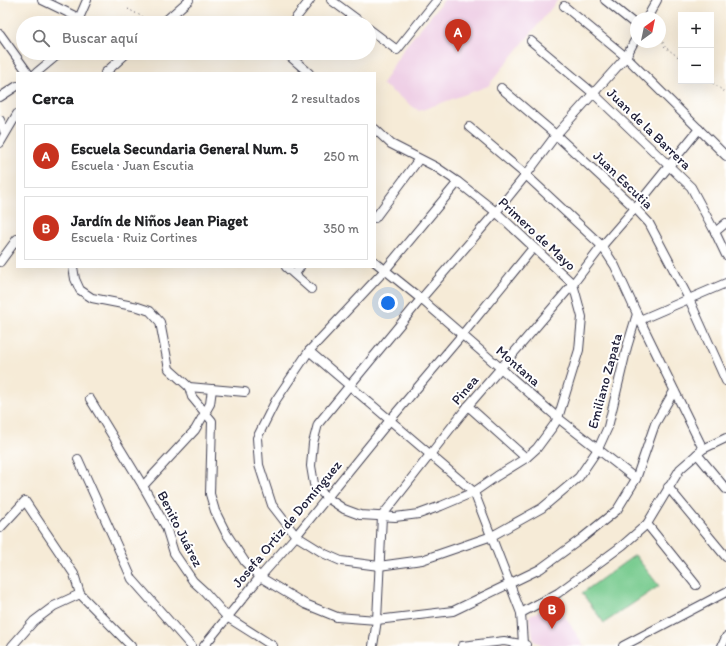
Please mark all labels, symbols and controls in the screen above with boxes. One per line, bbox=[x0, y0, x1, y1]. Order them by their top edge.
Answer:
north arrow bbox=[630, 12, 666, 48]
map controls bbox=[678, 12, 714, 84]
button: + bbox=[678, 12, 714, 48]
search box bbox=[16, 16, 376, 60]
pin: A bbox=[445, 19, 471, 52]
icon: search bbox=[30, 27, 52, 49]
text: Buscar aquí bbox=[62, 29, 138, 47]
button: − bbox=[678, 48, 714, 84]
street label: Juan de la Barrera bbox=[603, 84, 695, 174]
text: Cerca bbox=[32, 88, 74, 108]
text: 2 resultados bbox=[291, 91, 360, 106]
text: Escuela Secundaria General Num. 5 bbox=[71, 140, 298, 158]
street label: Juan Escutia bbox=[590, 147, 656, 213]
text: A bbox=[42, 149, 50, 164]
text: 250 m bbox=[323, 149, 359, 164]
text: Escuela · Juan Escutia bbox=[71, 158, 194, 173]
street label: Primero de Mayo bbox=[495, 194, 579, 274]
text: Jardín de Niños Jean Piaget bbox=[71, 212, 248, 230]
text: B bbox=[42, 221, 50, 236]
text: 350 m bbox=[323, 221, 359, 236]
text: Escuela · Ruiz Cortines bbox=[71, 230, 197, 245]
your location bbox=[378, 293, 398, 313]
street label: Emiliano Zapata bbox=[584, 331, 626, 431]
street label: Montana bbox=[492, 342, 544, 390]
street label: Pinea bbox=[448, 371, 483, 408]
street label: Josefa Ortiz de Domínguez bbox=[229, 456, 346, 591]
street label: Benito Juárez bbox=[154, 488, 207, 570]
pin: B bbox=[539, 596, 565, 629]

